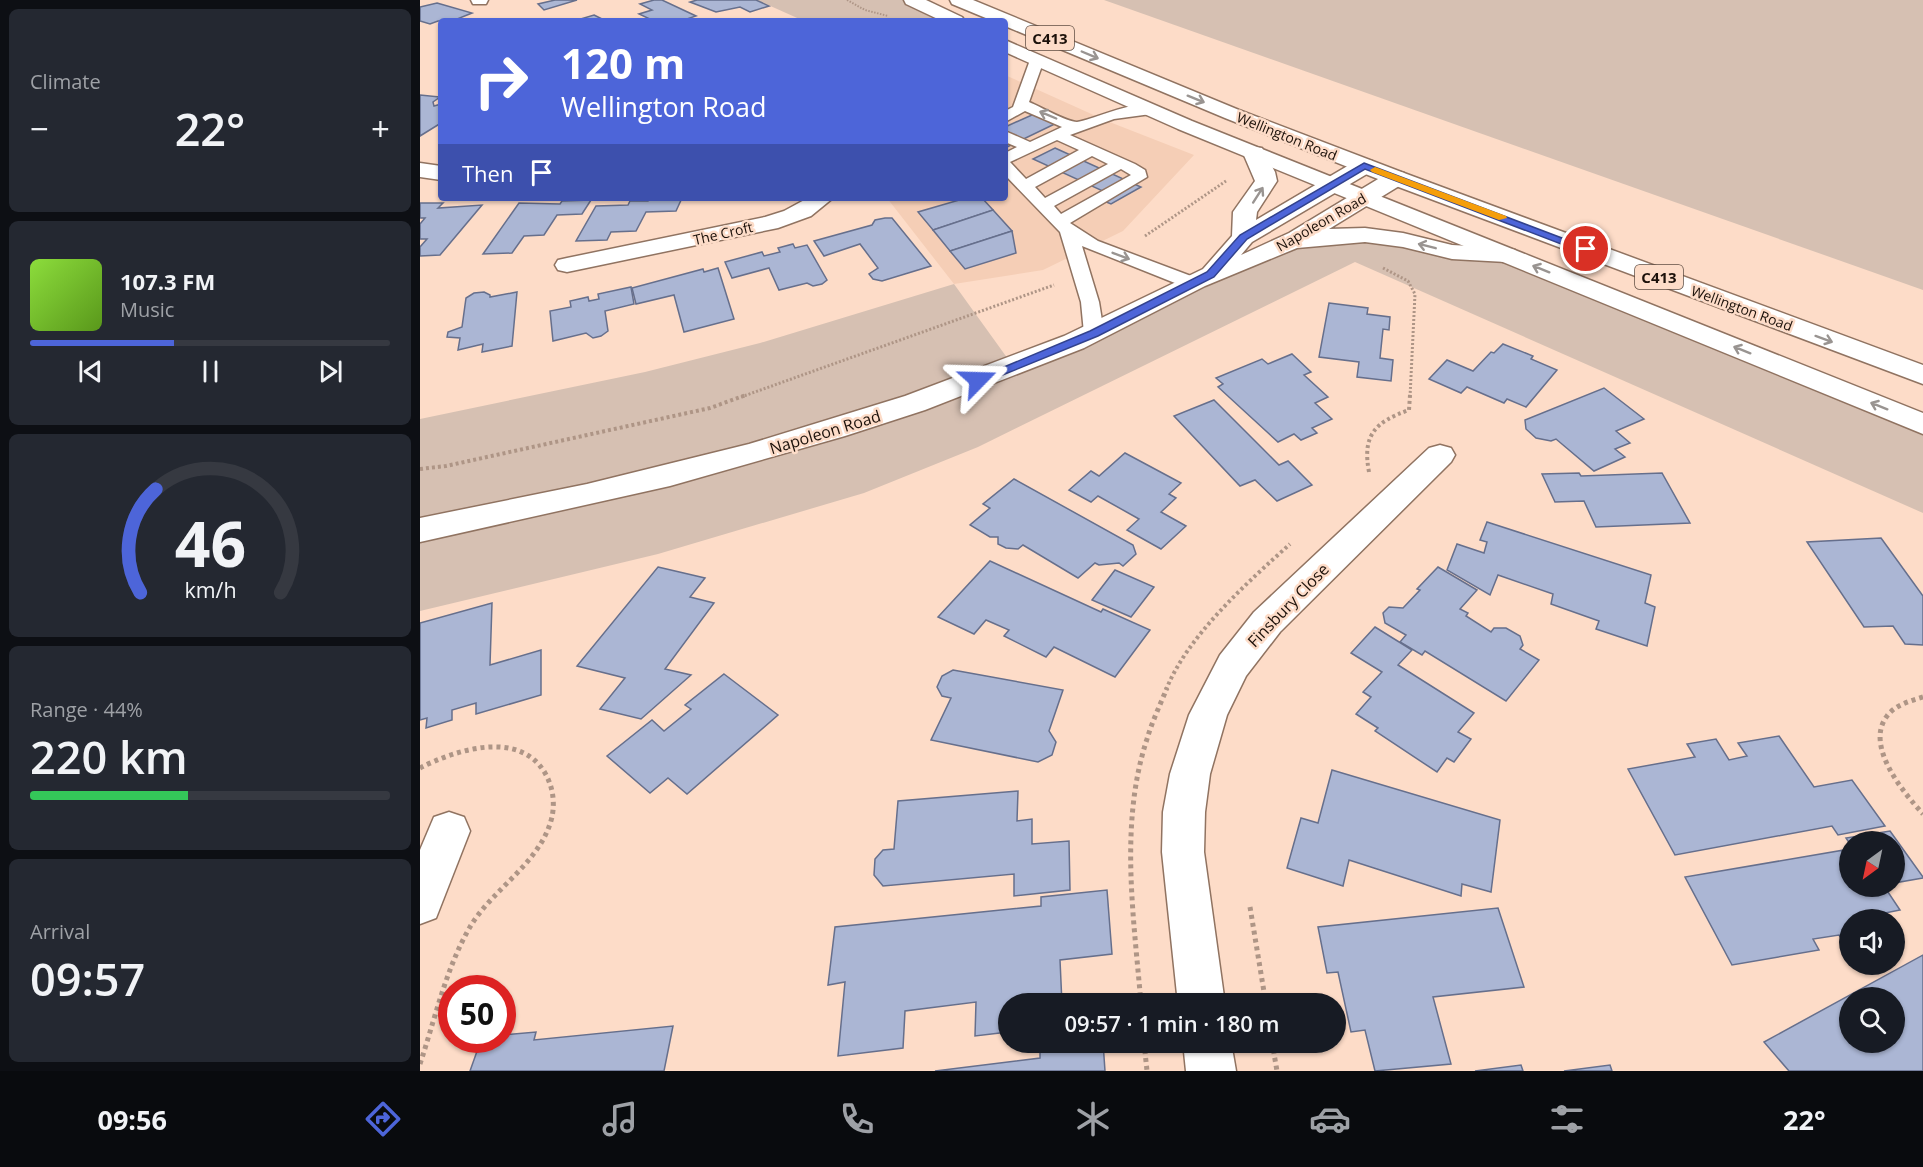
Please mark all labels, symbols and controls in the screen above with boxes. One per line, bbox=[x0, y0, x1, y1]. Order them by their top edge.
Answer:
road number: C413 bbox=[1026, 26, 1074, 50]
text: 120 m bbox=[561, 34, 685, 91]
icon: right bbox=[462, 42, 540, 120]
one-way arrow bbox=[1080, 50, 1099, 61]
text: Climate bbox=[30, 68, 101, 95]
text: Wellington Road bbox=[561, 88, 767, 125]
one-way arrow bbox=[1186, 94, 1205, 105]
text: 22° bbox=[175, 98, 245, 159]
text: − bbox=[30, 106, 49, 151]
text: + bbox=[371, 106, 390, 151]
street label: Wellington Road bbox=[1234, 107, 1340, 165]
one-way arrow bbox=[1039, 109, 1058, 120]
icon: arrive bbox=[525, 156, 558, 189]
text: Then bbox=[462, 158, 513, 188]
one-way arrow bbox=[1252, 187, 1264, 204]
street label: Napoleon Road bbox=[1273, 189, 1369, 255]
street label: The Croft bbox=[691, 217, 755, 249]
pin bbox=[1560, 223, 1611, 274]
icon: arrive bbox=[1569, 232, 1602, 265]
one-way arrow bbox=[1418, 240, 1437, 252]
one-way arrow bbox=[1111, 251, 1130, 262]
one-way arrow bbox=[1533, 263, 1551, 274]
road number: C413 bbox=[1635, 265, 1683, 289]
text: 107.3 FM bbox=[120, 266, 215, 296]
street label: Wellington Road bbox=[1689, 281, 1795, 335]
text: Music bbox=[120, 296, 174, 323]
one-way arrow bbox=[1814, 334, 1833, 345]
one-way arrow bbox=[1733, 344, 1751, 355]
position arrow bbox=[946, 348, 1010, 412]
icon: previous bbox=[74, 355, 107, 388]
icon: pause bbox=[194, 355, 227, 388]
icon: next bbox=[314, 355, 347, 388]
one-way arrow bbox=[1870, 400, 1889, 411]
street label: Napoleon Road bbox=[767, 405, 883, 459]
text: 46 bbox=[174, 500, 246, 585]
street label: Finsbury Close bbox=[1242, 558, 1334, 652]
text: km/h bbox=[184, 575, 236, 604]
text: Range · 44% bbox=[30, 696, 143, 723]
text: 220 km bbox=[30, 726, 188, 787]
north arrow bbox=[1839, 831, 1905, 897]
map controls bbox=[1839, 831, 1905, 1053]
button: sound bbox=[1839, 909, 1905, 975]
text: Arrival bbox=[30, 918, 90, 945]
text: 09:57 bbox=[30, 948, 145, 1009]
speed limit sign: 50 bbox=[438, 975, 516, 1053]
button: search bbox=[1839, 987, 1905, 1053]
text: 09:57 · 1 min · 180 m bbox=[1064, 1008, 1280, 1038]
icon: directions bbox=[362, 1098, 404, 1140]
icon: music bbox=[599, 1098, 641, 1140]
icon: phone bbox=[836, 1098, 878, 1140]
icon: climate bbox=[1072, 1098, 1114, 1140]
icon: car bbox=[1309, 1098, 1351, 1140]
icon: filters bbox=[1546, 1098, 1588, 1140]
text: 09:56 bbox=[97, 1101, 167, 1138]
text: 22° bbox=[1783, 1101, 1825, 1138]

